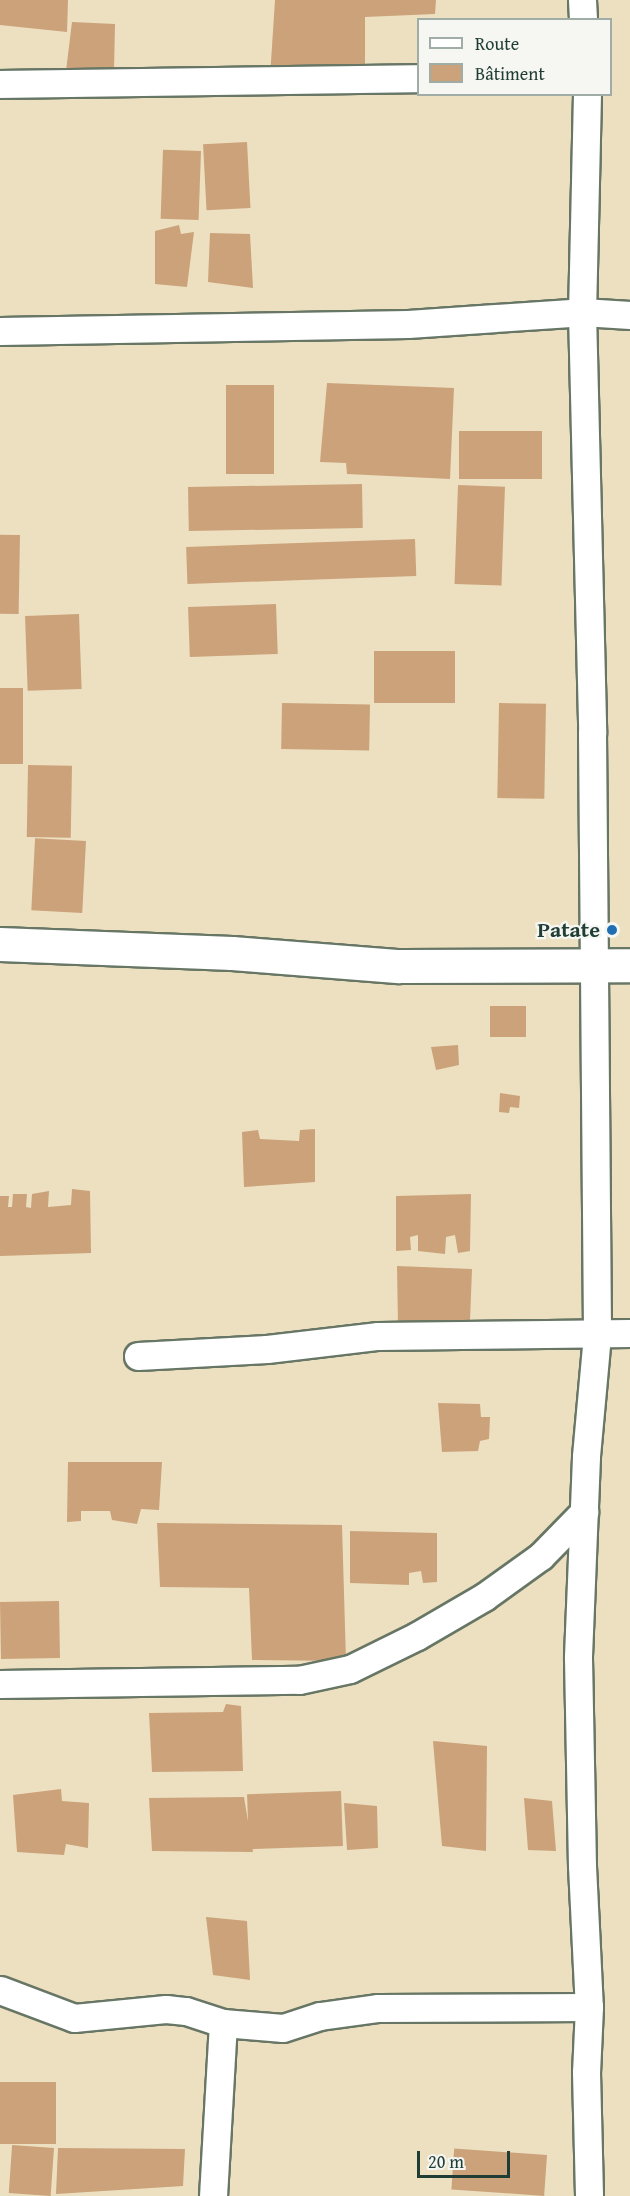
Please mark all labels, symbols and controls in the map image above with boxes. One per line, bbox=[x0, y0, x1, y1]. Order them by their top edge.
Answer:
legend bbox=[417, 18, 612, 96]
text: Route bbox=[475, 30, 519, 57]
text: Bâtiment bbox=[475, 60, 545, 87]
place label: Patate bbox=[537, 917, 600, 943]
marker: Patate bbox=[605, 923, 619, 937]
scale bar bbox=[420, 2139, 513, 2177]
text: 20 m bbox=[428, 2148, 464, 2175]

